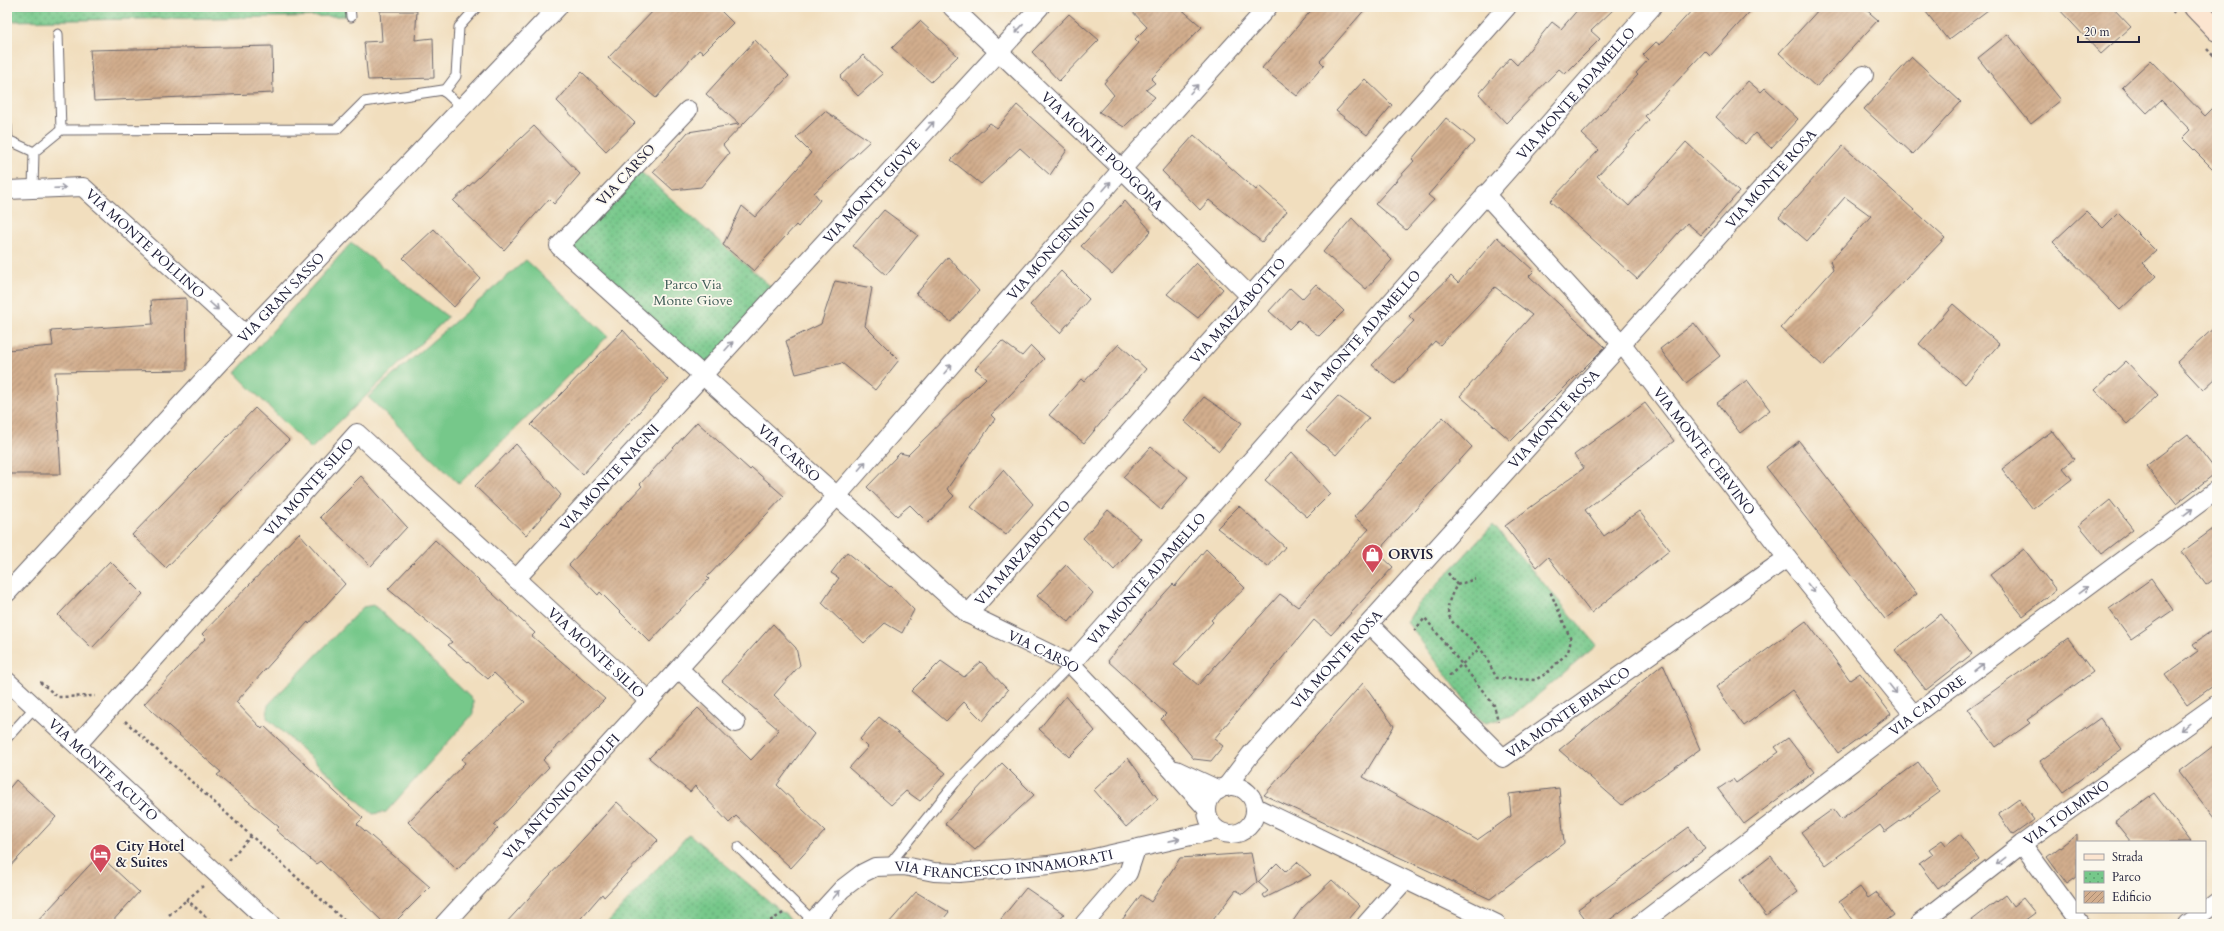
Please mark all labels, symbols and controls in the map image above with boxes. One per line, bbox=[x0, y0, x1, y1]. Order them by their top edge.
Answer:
scale bar bbox=[2078, 18, 2139, 44]
street label: VIA MONTE ADAMELLO bbox=[1512, 23, 1640, 164]
one-way arrow bbox=[1015, 24, 1024, 34]
text: 20 m bbox=[2084, 24, 2111, 40]
one-way arrow bbox=[1189, 85, 1198, 95]
street label: VIA MONTE PODGORA bbox=[1037, 87, 1168, 214]
one-way arrow bbox=[925, 122, 934, 132]
street label: VIA MONTE ROSA bbox=[1721, 125, 1821, 232]
street label: VIA MONTE GIOVE bbox=[818, 134, 924, 248]
street label: VIA CARSO bbox=[592, 140, 660, 210]
one-way arrow bbox=[1103, 181, 1112, 192]
one-way arrow bbox=[53, 184, 66, 191]
street label: VIA MONTE POLLINO bbox=[81, 184, 209, 303]
street label: VIA MONCENISIO bbox=[1003, 197, 1100, 304]
street label: VIA GRAN SASSO bbox=[233, 248, 329, 347]
street label: VIA MARZABOTTO bbox=[1185, 253, 1290, 368]
street label: VIA MONTE ADAMELLO bbox=[1297, 266, 1425, 406]
park label: Parco Via Monte Giove bbox=[653, 275, 733, 310]
one-way arrow bbox=[209, 301, 219, 310]
one-way arrow bbox=[724, 341, 733, 352]
one-way arrow bbox=[943, 364, 952, 374]
street label: VIA MONTE ROSA bbox=[1504, 365, 1603, 472]
street label: VIA MONTE CERVINO bbox=[1649, 383, 1760, 519]
street label: VIA MONTE NAGNI bbox=[555, 420, 663, 535]
street label: VIA CARSO bbox=[754, 420, 825, 486]
street label: VIA MONTE SILIO bbox=[260, 434, 358, 540]
one-way arrow bbox=[858, 461, 867, 472]
street label: VIA MARZABOTTO bbox=[970, 496, 1075, 610]
street label: VIA MONTE ADAMELLO bbox=[1083, 508, 1210, 649]
one-way arrow bbox=[2182, 508, 2193, 516]
shop icon: ORVIS bbox=[1360, 541, 1386, 574]
place label: ORVIS bbox=[1388, 545, 1433, 564]
one-way arrow bbox=[1807, 583, 1816, 594]
one-way arrow bbox=[2078, 585, 2089, 594]
street label: VIA MONTE SILIO bbox=[543, 603, 649, 702]
street label: VIA MONTE ROSA bbox=[1287, 606, 1386, 713]
street label: VIA CARSO bbox=[1005, 625, 1084, 677]
street label: VIA MONTE BIANCO bbox=[1502, 662, 1634, 763]
one-way arrow bbox=[1974, 663, 1985, 671]
street label: VIA CADORE bbox=[1885, 670, 1970, 740]
one-way arrow bbox=[1889, 684, 1898, 695]
street label: VIA MONTE ACUTO bbox=[44, 714, 163, 825]
one-way arrow bbox=[2180, 723, 2191, 731]
street label: VIA ANTONIO RIDOLFI bbox=[498, 729, 624, 864]
street label: VIA TOLMINO bbox=[2019, 775, 2113, 850]
one-way arrow bbox=[1167, 835, 1180, 843]
place label: City Hotel & Suites bbox=[116, 837, 184, 872]
hotel icon: City Hotel & Suites bbox=[88, 841, 114, 874]
legend bbox=[2076, 841, 2206, 913]
street label: VIA FRANCESCO INNAMORATI bbox=[894, 844, 1115, 883]
text: Strada bbox=[2112, 849, 2144, 865]
one-way arrow bbox=[1995, 856, 2006, 865]
text: Parco bbox=[2112, 869, 2141, 885]
text: Edificio bbox=[2112, 889, 2152, 905]
one-way arrow bbox=[832, 890, 841, 900]

